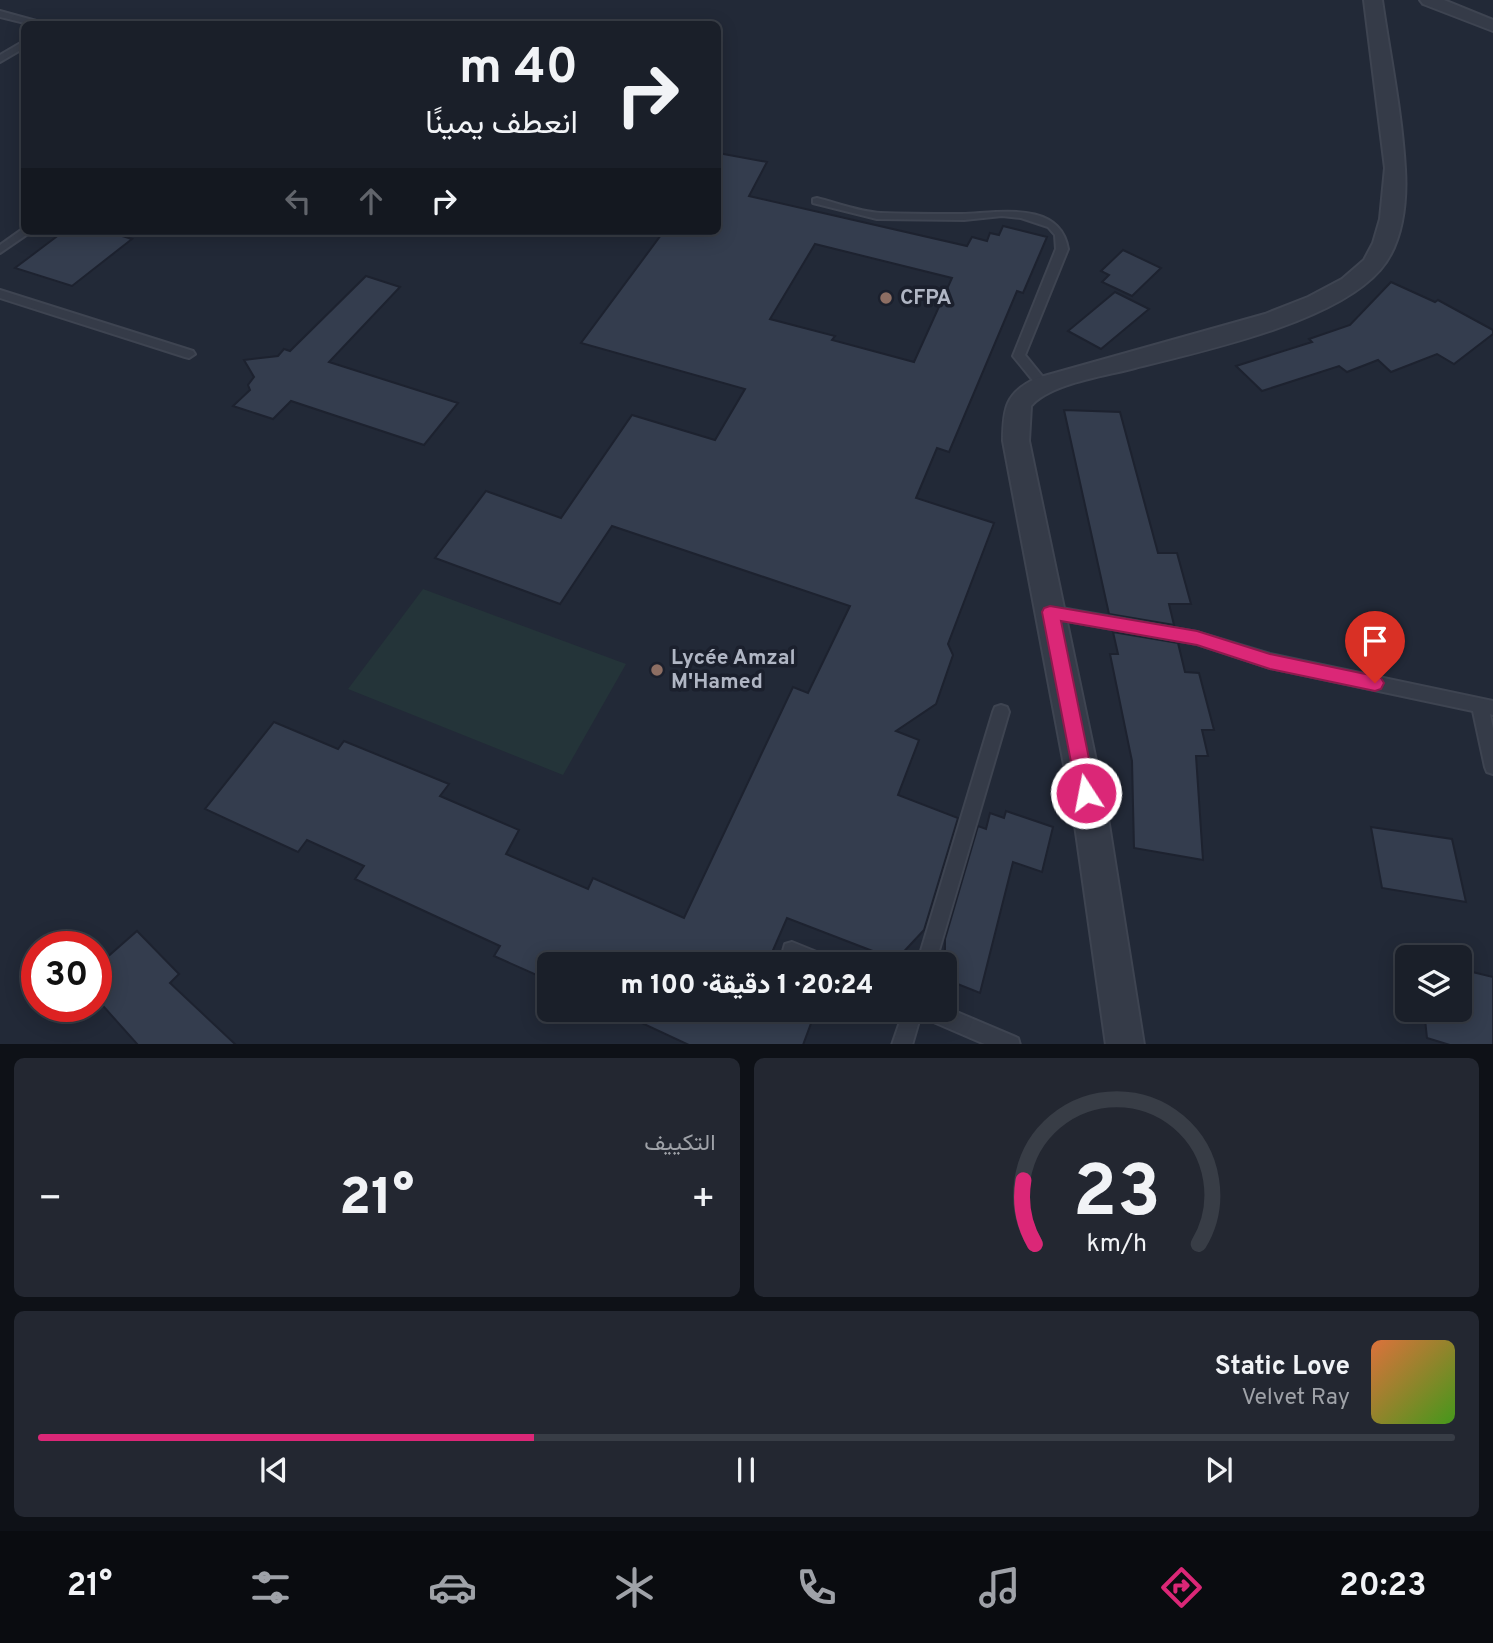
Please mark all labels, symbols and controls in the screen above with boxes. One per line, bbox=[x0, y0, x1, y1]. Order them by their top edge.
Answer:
text: 40 m bbox=[459, 39, 578, 101]
icon: right bbox=[602, 49, 693, 140]
text: انعطف يمينًا bbox=[425, 105, 578, 145]
icon: left bbox=[279, 182, 317, 220]
icon: ahead bbox=[352, 182, 390, 220]
icon: right bbox=[425, 182, 463, 220]
place label: CFPA bbox=[900, 285, 952, 312]
marker: CFPA bbox=[878, 290, 894, 306]
pin bbox=[1345, 611, 1405, 683]
icon: arrive bbox=[1356, 622, 1394, 660]
place label: Lycée Amzal M'Hamed bbox=[671, 645, 796, 696]
marker: Lycée Amzal M'Hamed bbox=[649, 662, 665, 678]
position arrow bbox=[1049, 756, 1123, 830]
speed limit sign: 30 bbox=[21, 931, 112, 1022]
map controls bbox=[1395, 945, 1472, 1022]
button: layers bbox=[1395, 945, 1472, 1022]
text: 20:24 · 1 دقيقة · 100 m bbox=[621, 970, 873, 1003]
text: التكييف bbox=[644, 1130, 716, 1159]
text: 23 bbox=[1072, 1150, 1160, 1242]
text: 21° bbox=[339, 1167, 414, 1233]
text: − bbox=[38, 1176, 63, 1225]
text: + bbox=[691, 1176, 716, 1225]
text: km/h bbox=[1086, 1228, 1147, 1260]
text: Static Love bbox=[1215, 1351, 1350, 1384]
text: Velvet Ray bbox=[1242, 1384, 1350, 1413]
icon: previous bbox=[255, 1451, 293, 1489]
icon: pause bbox=[727, 1451, 765, 1489]
icon: next bbox=[1200, 1451, 1238, 1489]
icon: filters bbox=[246, 1563, 295, 1612]
icon: car bbox=[428, 1563, 477, 1612]
icon: climate bbox=[610, 1563, 659, 1612]
icon: phone bbox=[792, 1563, 841, 1612]
icon: music bbox=[975, 1563, 1024, 1612]
icon: directions bbox=[1157, 1563, 1206, 1612]
text: 21° bbox=[67, 1567, 112, 1607]
text: 20:23 bbox=[1339, 1567, 1426, 1607]

